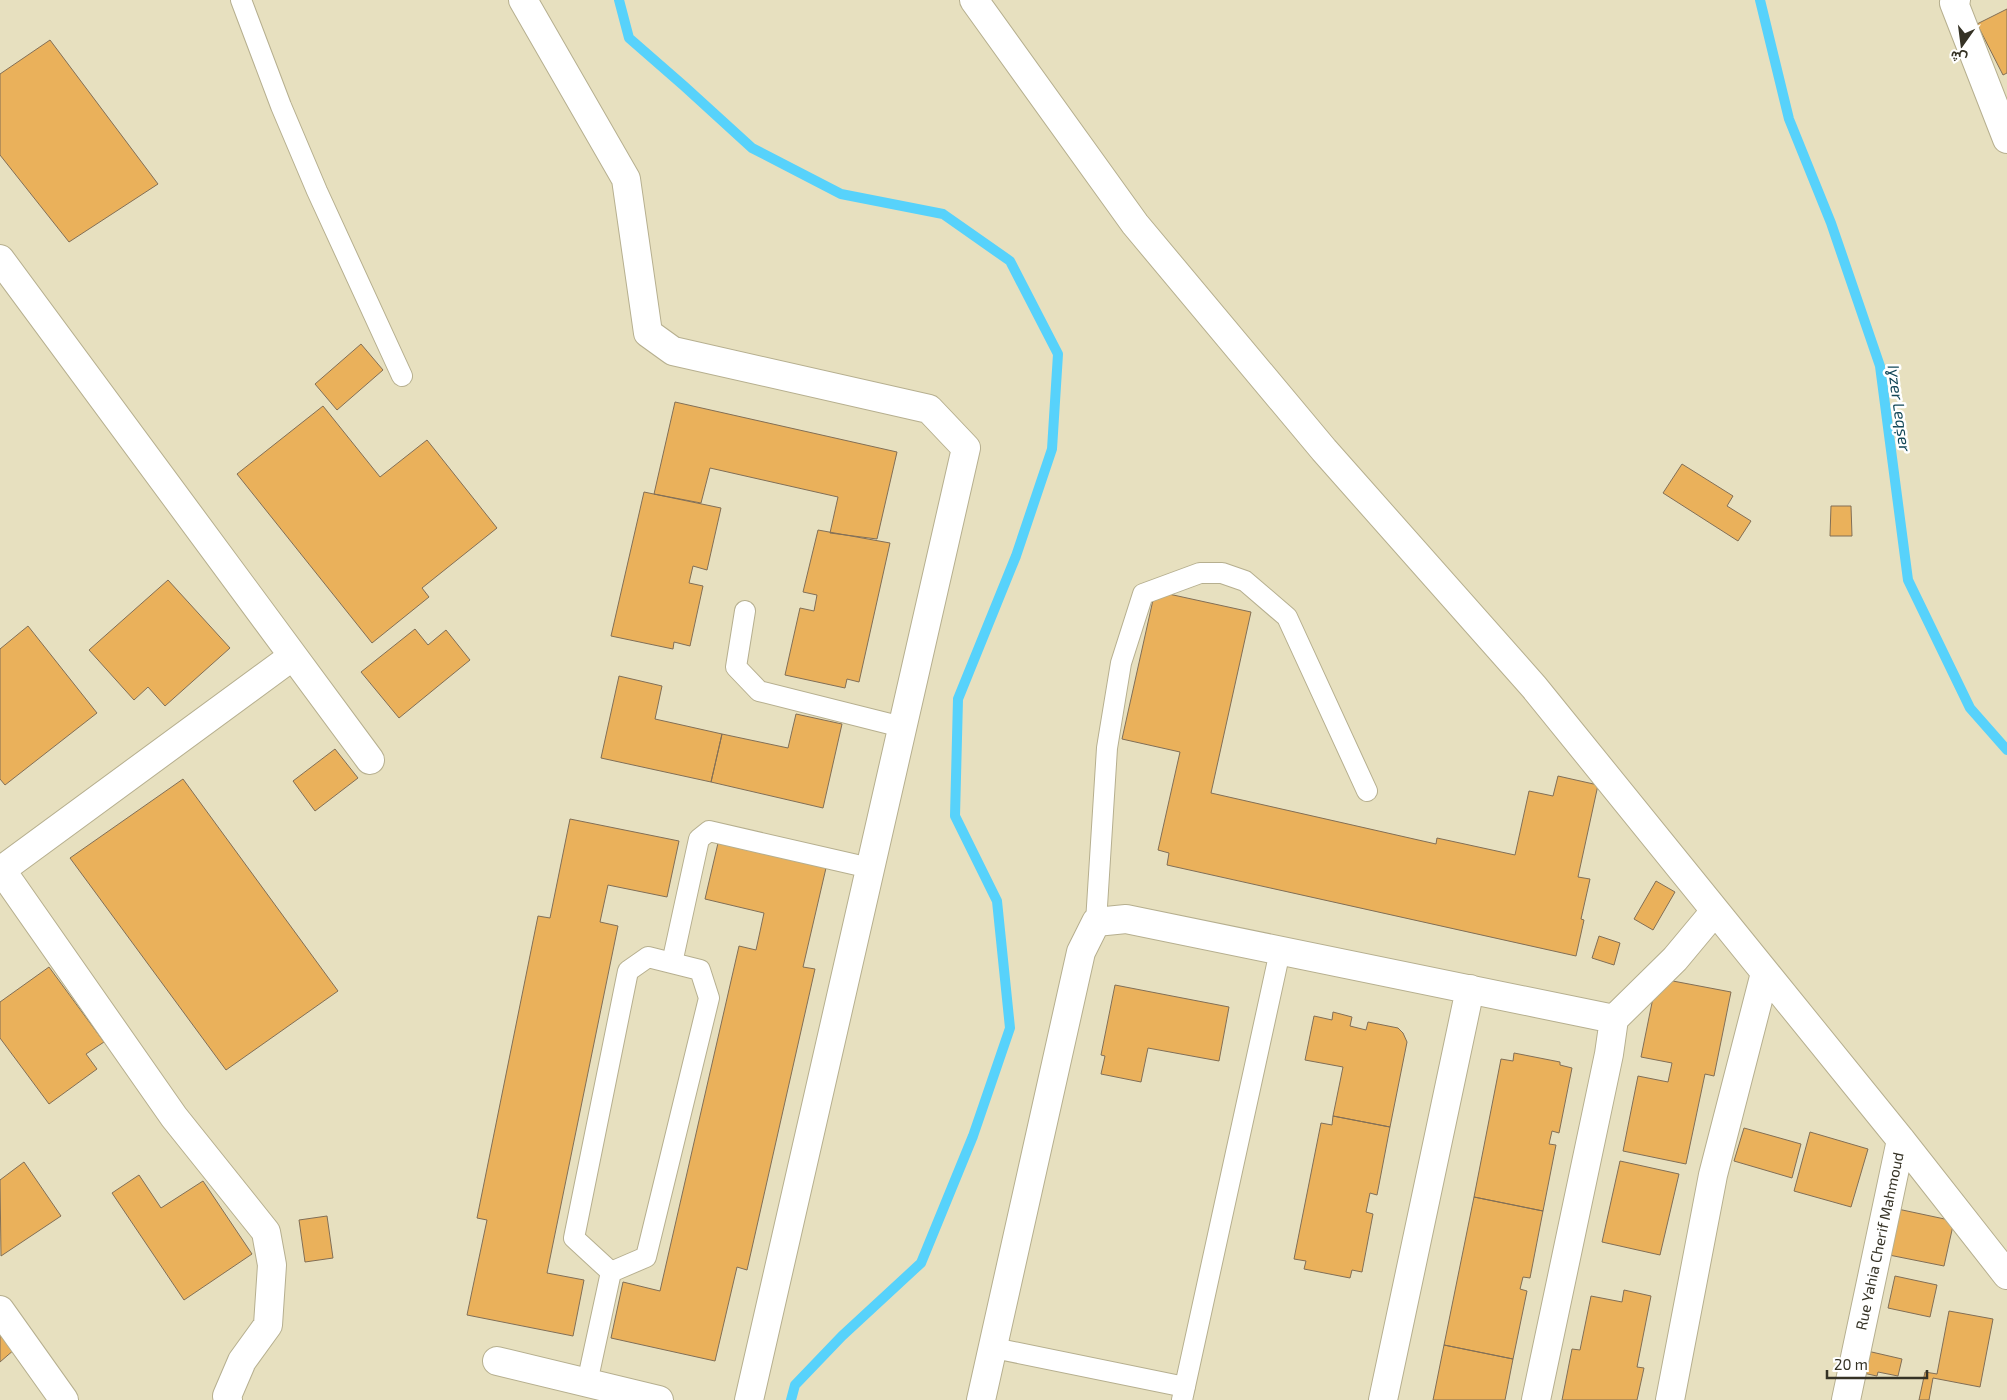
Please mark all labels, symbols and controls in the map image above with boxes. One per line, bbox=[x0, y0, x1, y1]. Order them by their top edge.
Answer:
north arrow bbox=[1937, 20, 1987, 70]
text: ش bbox=[1948, 47, 1969, 68]
water label: Iɣzer Leqṣer bbox=[1885, 363, 1916, 453]
street label: Rue Yahia Cherif Mahmoud bbox=[1851, 1150, 1907, 1332]
scale bar bbox=[1827, 1348, 1927, 1380]
text: 20 m bbox=[1834, 1355, 1868, 1373]

